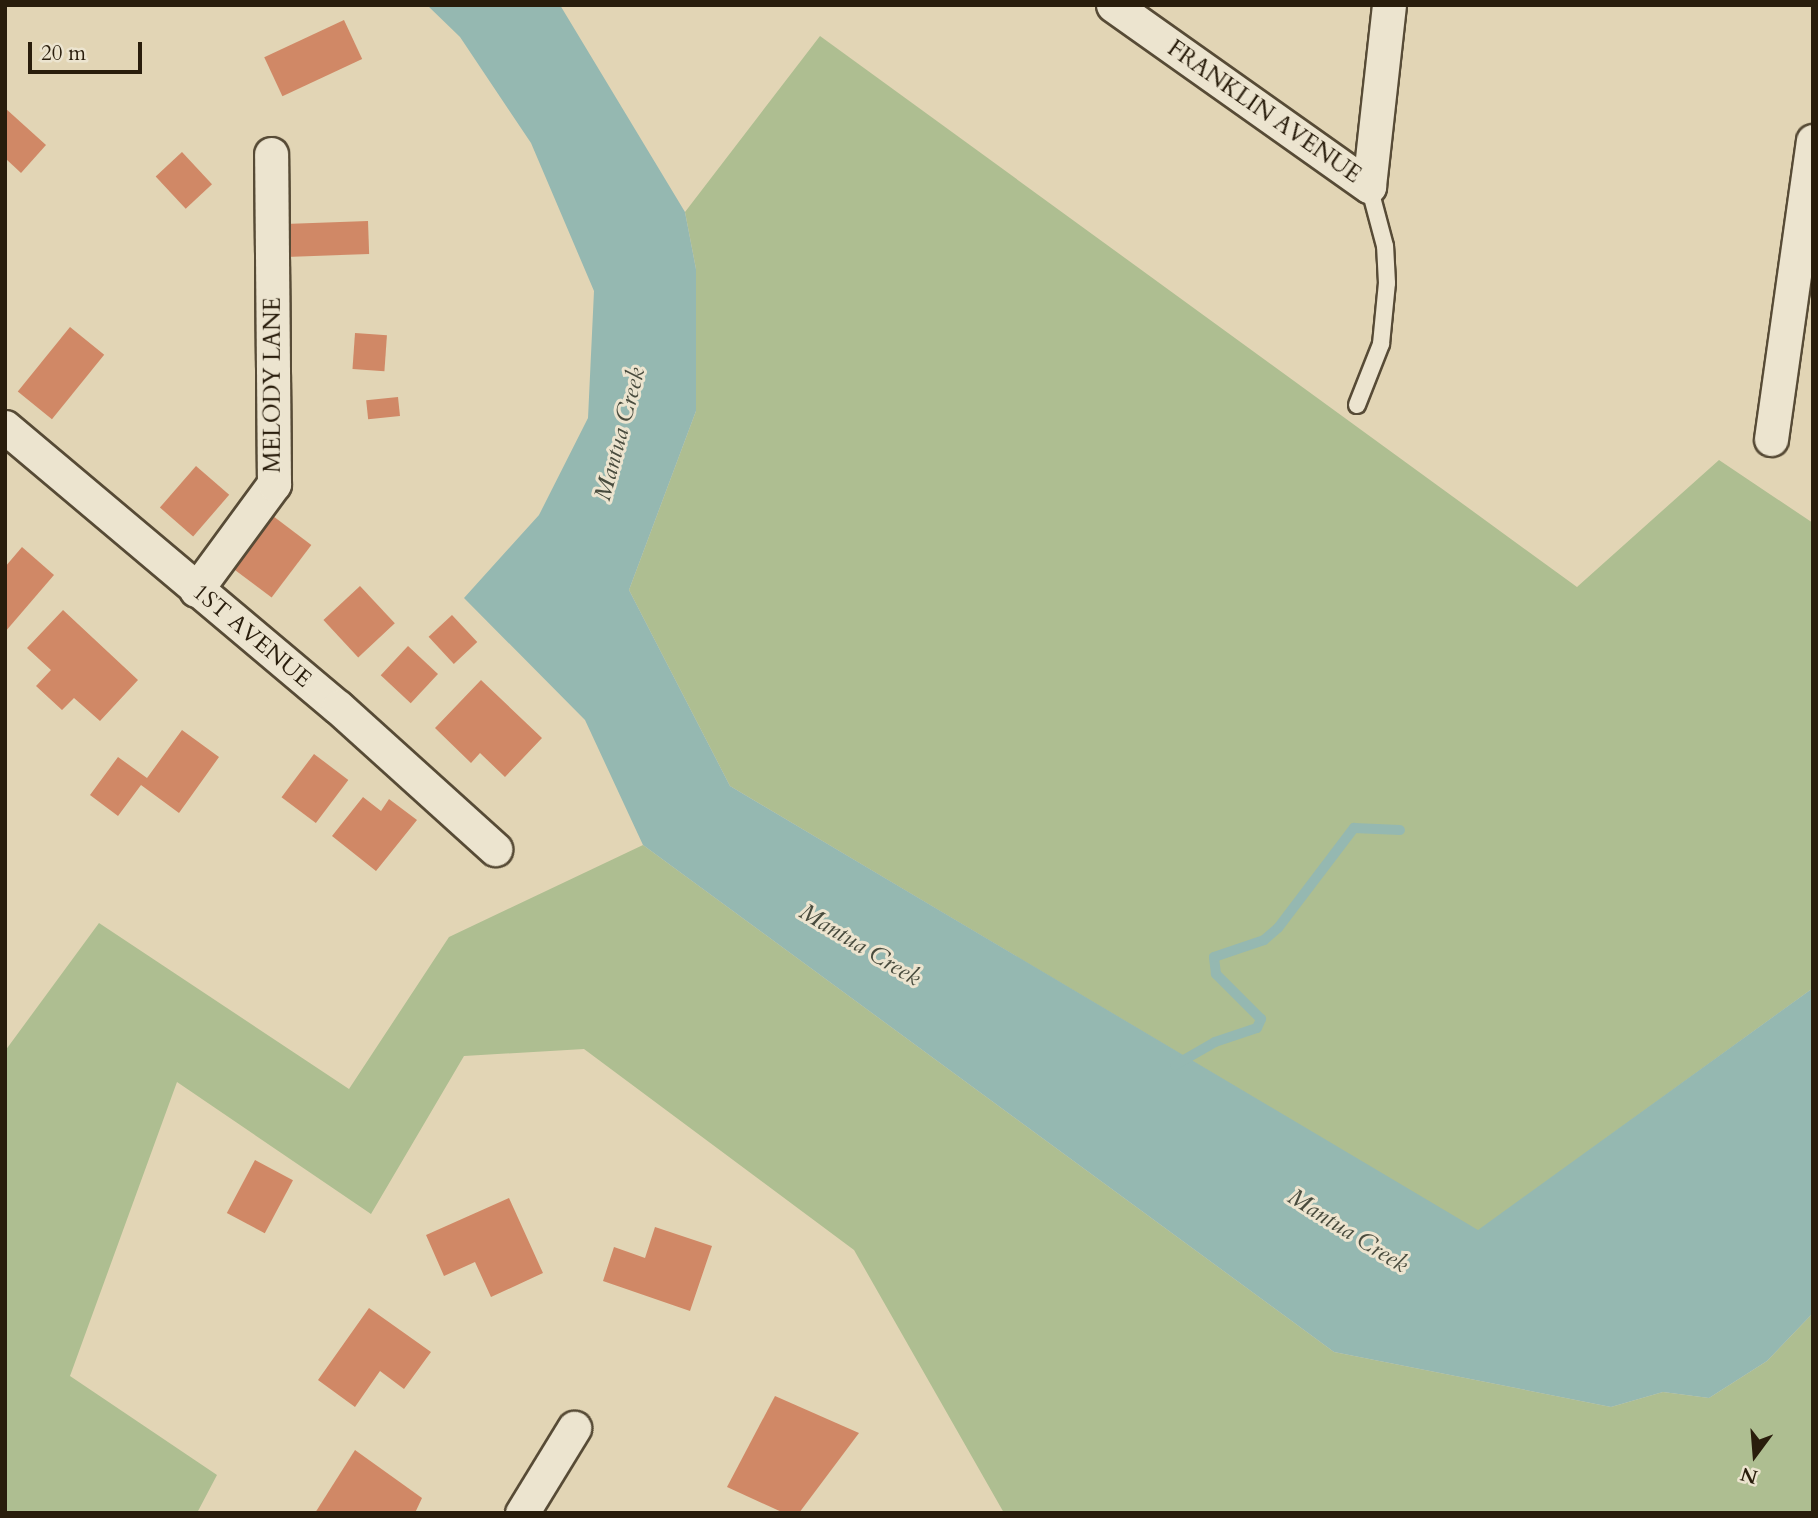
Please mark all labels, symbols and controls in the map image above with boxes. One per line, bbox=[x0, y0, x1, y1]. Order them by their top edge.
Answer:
scale bar bbox=[32, 28, 145, 72]
street label: FRANKLIN AVENUE bbox=[1162, 35, 1366, 189]
text: 20 m bbox=[41, 39, 86, 68]
street label: MELODY LANE bbox=[259, 297, 287, 473]
water label: Mantua Creek bbox=[588, 364, 652, 504]
street label: 1ST AVENUE bbox=[187, 578, 317, 694]
water label: Mantua Creek bbox=[794, 897, 926, 993]
water label: Mantua Creek bbox=[1282, 1183, 1414, 1279]
north arrow bbox=[1720, 1420, 1790, 1490]
text: N bbox=[1738, 1460, 1761, 1490]

